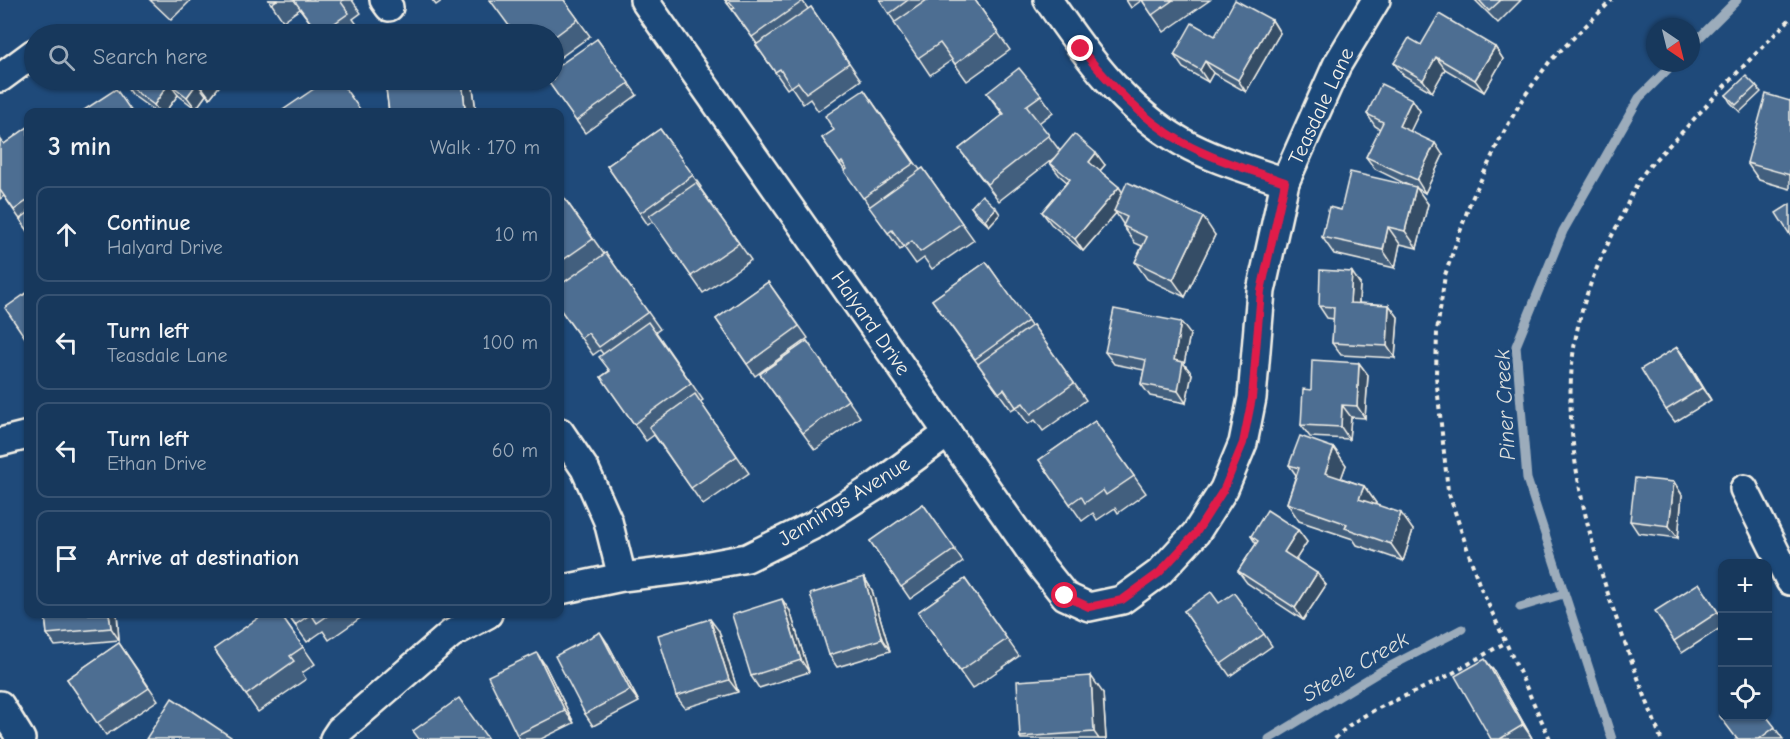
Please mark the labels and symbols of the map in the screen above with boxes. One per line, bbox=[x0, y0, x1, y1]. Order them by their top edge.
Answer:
north arrow bbox=[1646, 18, 1700, 72]
route end bbox=[1067, 35, 1093, 61]
street label: Teasdale Lane bbox=[1283, 44, 1359, 168]
street label: Halyard Drive bbox=[826, 266, 916, 380]
water label: Piner Creek bbox=[1489, 349, 1521, 461]
street label: Jennings Avenue bbox=[774, 451, 914, 551]
route start bbox=[1051, 582, 1077, 608]
water label: Steele Creek bbox=[1298, 626, 1414, 708]

